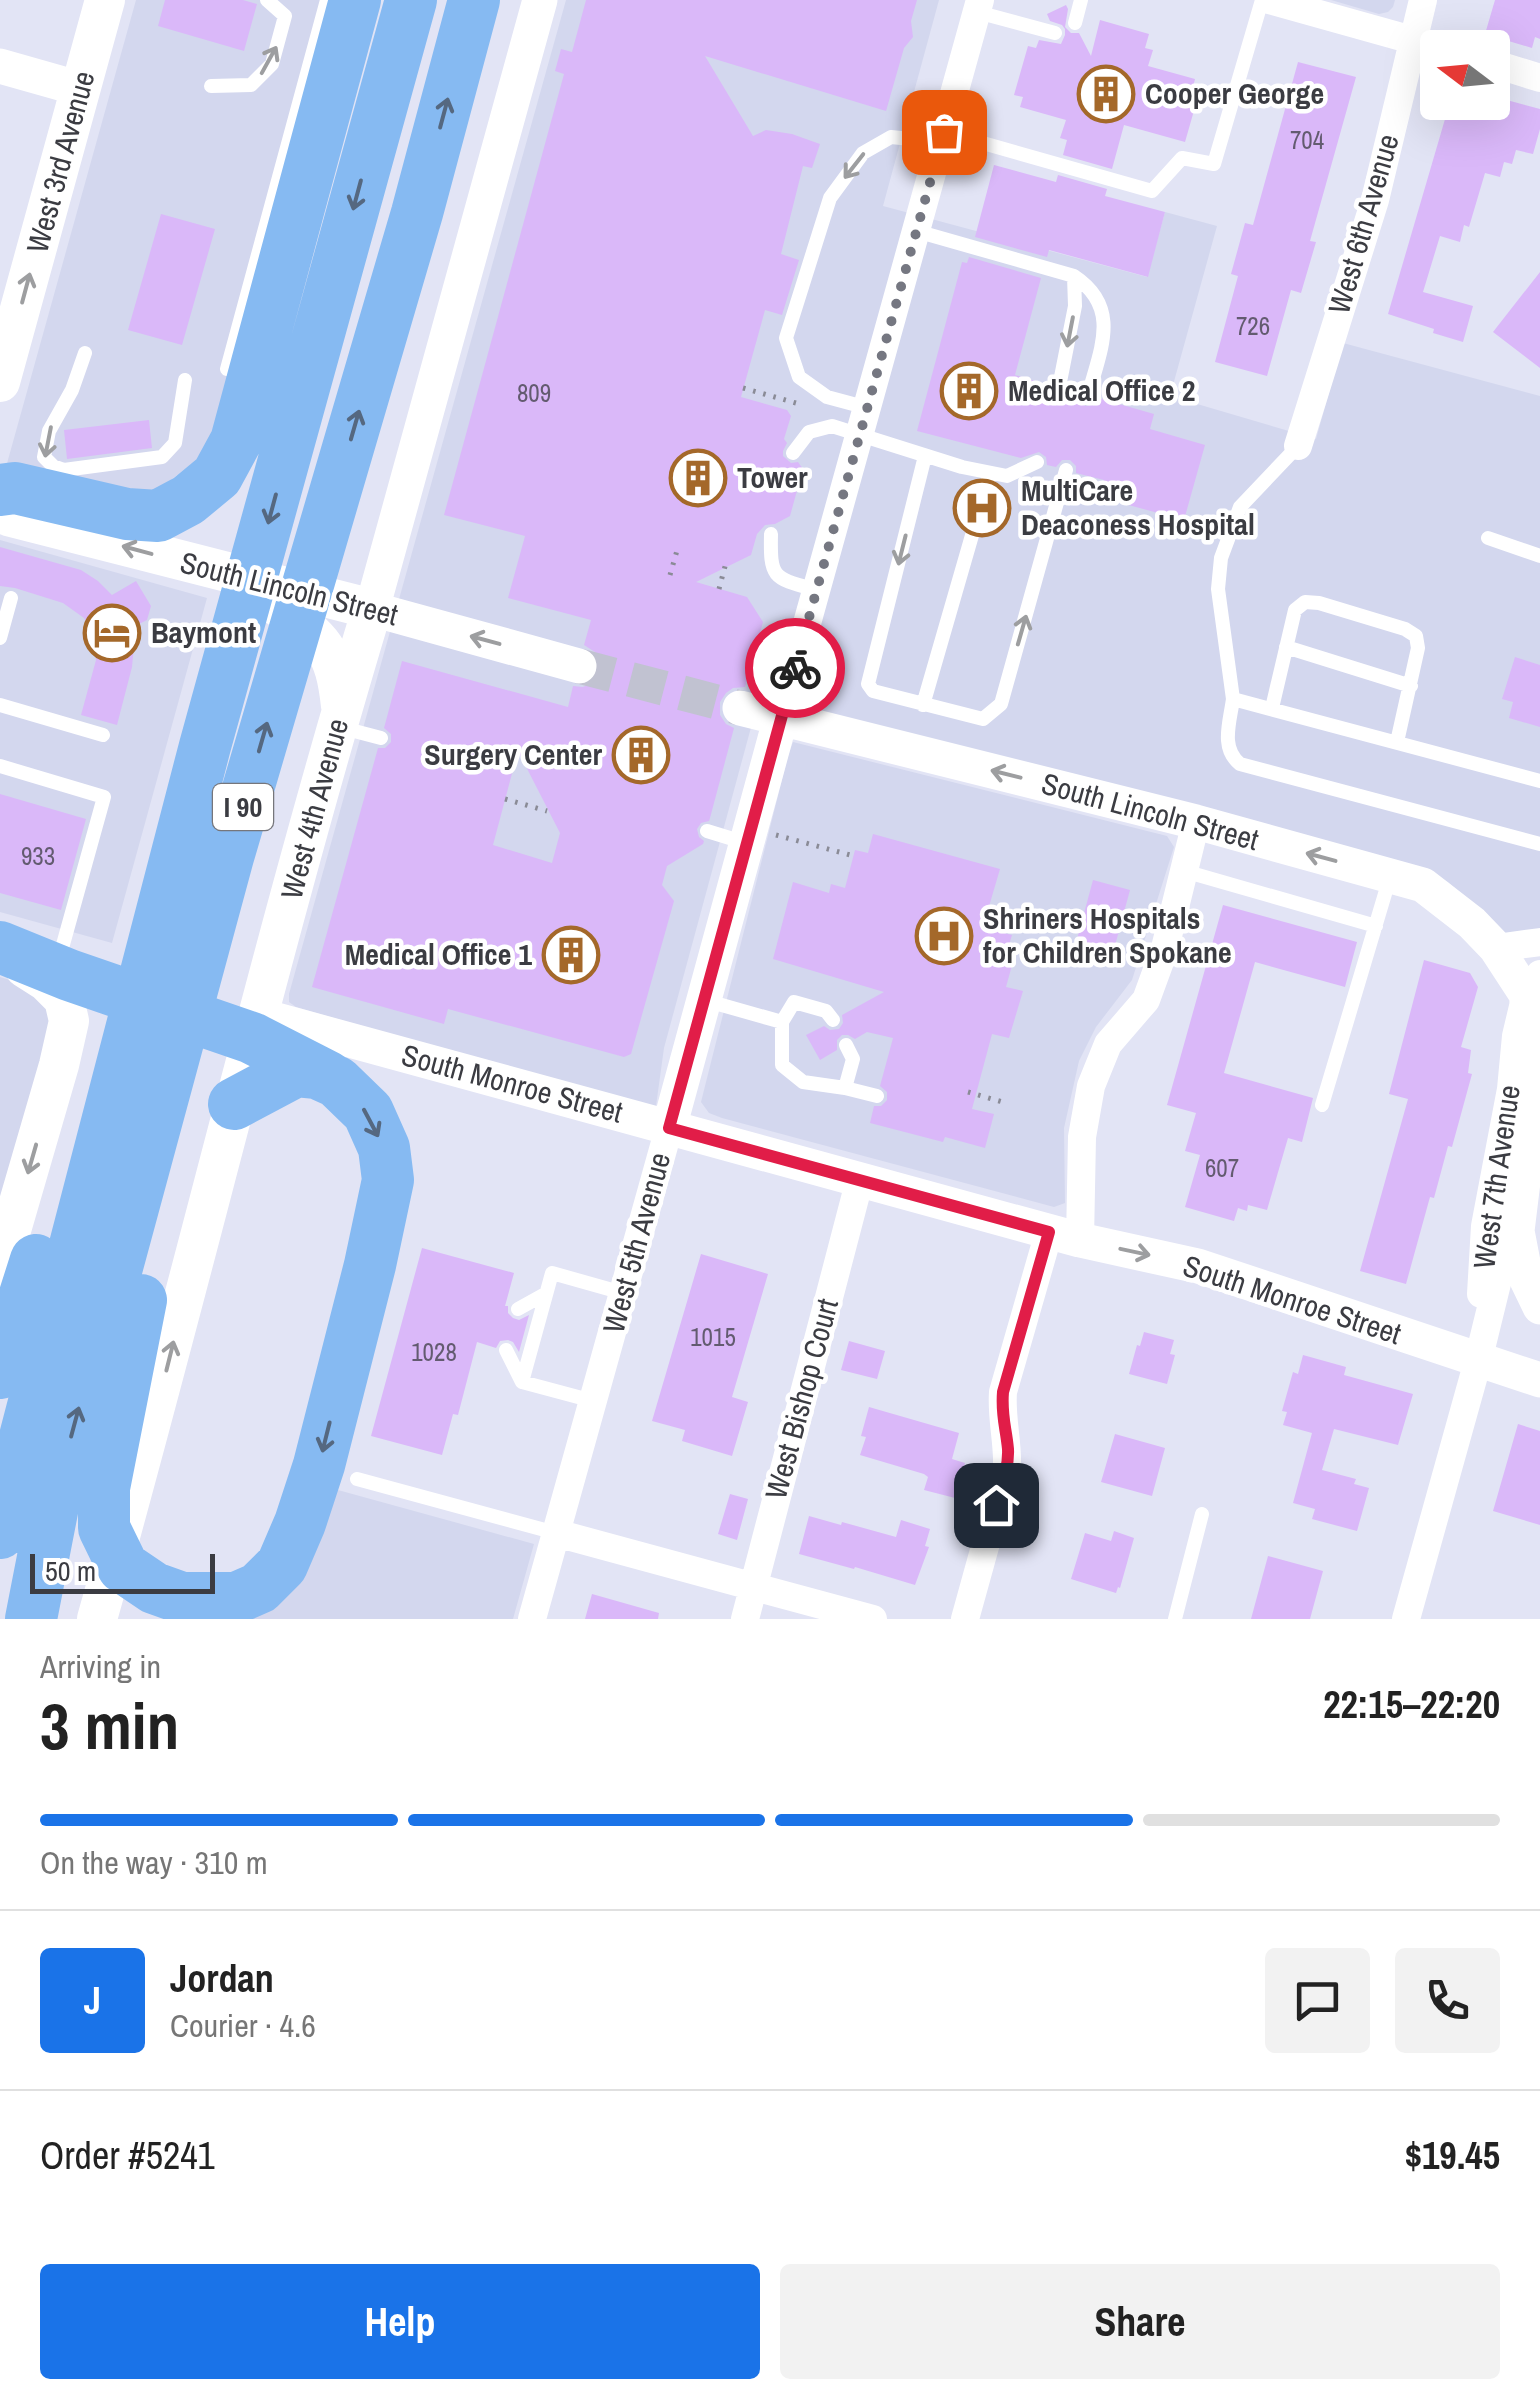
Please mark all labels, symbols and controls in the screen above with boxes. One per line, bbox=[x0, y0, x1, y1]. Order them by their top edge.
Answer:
north arrow bbox=[1420, 30, 1510, 120]
map controls bbox=[1420, 30, 1510, 120]
one-way arrow bbox=[260, 46, 279, 75]
building icon: Cooper George bbox=[1076, 64, 1136, 124]
street label: West 3rd Avenue bbox=[17, 66, 103, 257]
place label: Cooper George bbox=[1145, 73, 1324, 113]
pin bbox=[902, 90, 987, 175]
one-way arrow bbox=[436, 98, 455, 129]
icon: bag bbox=[917, 105, 972, 160]
house number: 704 bbox=[1290, 123, 1324, 157]
street label: West 6th Avenue bbox=[1318, 129, 1408, 318]
one-way arrow bbox=[844, 152, 866, 178]
one-way arrow bbox=[347, 179, 366, 210]
one-way arrow bbox=[18, 273, 37, 304]
house number: 726 bbox=[1236, 309, 1270, 343]
one-way arrow bbox=[1060, 315, 1079, 347]
building icon: Medical Office 2 bbox=[939, 361, 999, 421]
place label: Medical Office 2 bbox=[1008, 370, 1195, 410]
house number: 809 bbox=[517, 376, 551, 410]
one-way arrow bbox=[347, 410, 365, 441]
one-way arrow bbox=[38, 425, 57, 457]
building icon: Tower bbox=[668, 448, 728, 508]
place label: Tower bbox=[737, 457, 808, 497]
place label: MultiCare Deaconess Hospital bbox=[1021, 470, 1255, 544]
hospital icon: MultiCare Deaconess Hospital bbox=[952, 478, 1012, 538]
one-way arrow bbox=[261, 493, 280, 524]
one-way arrow bbox=[892, 533, 910, 565]
one-way arrow bbox=[122, 540, 154, 558]
street label: South Lincoln Street bbox=[176, 542, 402, 634]
hotel icon: Baymont bbox=[82, 603, 142, 663]
place label: Baymont bbox=[151, 612, 256, 652]
one-way arrow bbox=[1013, 615, 1032, 647]
courier bbox=[745, 618, 845, 718]
one-way arrow bbox=[470, 630, 501, 648]
icon: bike bbox=[768, 641, 823, 696]
street label: West 4th Avenue bbox=[271, 714, 357, 903]
one-way arrow bbox=[255, 722, 273, 753]
building icon: Surgery Center bbox=[611, 725, 671, 785]
place label: Surgery Center bbox=[424, 734, 602, 774]
street label: South Lincoln Street bbox=[1037, 763, 1263, 859]
one-way arrow bbox=[991, 764, 1022, 783]
road number: I 90 bbox=[213, 784, 273, 830]
house number: 933 bbox=[21, 839, 55, 873]
one-way arrow bbox=[1306, 846, 1337, 865]
place label: Shriners Hospitals for Children Spokane bbox=[983, 898, 1232, 972]
hospital icon: Shriners Hospitals for Children Spokane bbox=[914, 906, 974, 966]
building icon: Medical Office 1 bbox=[541, 925, 601, 985]
place label: Medical Office 1 bbox=[345, 934, 532, 974]
street label: South Monroe Street bbox=[397, 1034, 627, 1132]
street label: West 7th Avenue bbox=[1463, 1082, 1529, 1271]
one-way arrow bbox=[362, 1107, 381, 1137]
one-way arrow bbox=[22, 1143, 40, 1174]
street label: West 5th Avenue bbox=[593, 1148, 679, 1337]
house number: 607 bbox=[1205, 1151, 1239, 1185]
one-way arrow bbox=[1118, 1244, 1150, 1263]
street label: South Monroe Street bbox=[1178, 1245, 1407, 1353]
street label: West Bishop Court bbox=[755, 1294, 847, 1503]
house number: 1015 bbox=[690, 1320, 736, 1354]
house number: 1028 bbox=[411, 1335, 457, 1369]
one-way arrow bbox=[161, 1341, 180, 1372]
one-way arrow bbox=[66, 1406, 85, 1438]
one-way arrow bbox=[316, 1420, 334, 1452]
pin bbox=[954, 1463, 1039, 1548]
icon: home bbox=[969, 1478, 1024, 1533]
scale bar bbox=[30, 1549, 215, 1594]
text: 50 m bbox=[45, 1552, 96, 1590]
text: Arriving in bbox=[40, 1645, 161, 1688]
text: 22:15–22:20 bbox=[1323, 1679, 1500, 1730]
text: 3 min bbox=[40, 1682, 179, 1769]
text: On the way · 310 m bbox=[40, 1841, 268, 1884]
button: chat bbox=[1265, 1948, 1370, 2053]
button: phone bbox=[1395, 1948, 1500, 2053]
text: Jordan bbox=[170, 1953, 274, 2004]
text: J bbox=[84, 1975, 101, 2026]
text: Courier · 4.6 bbox=[170, 2004, 316, 2047]
text: Order #5241 bbox=[40, 2130, 215, 2181]
text: $19.45 bbox=[1405, 2130, 1500, 2181]
button: Help bbox=[40, 2264, 760, 2379]
button: Share bbox=[780, 2264, 1500, 2379]

